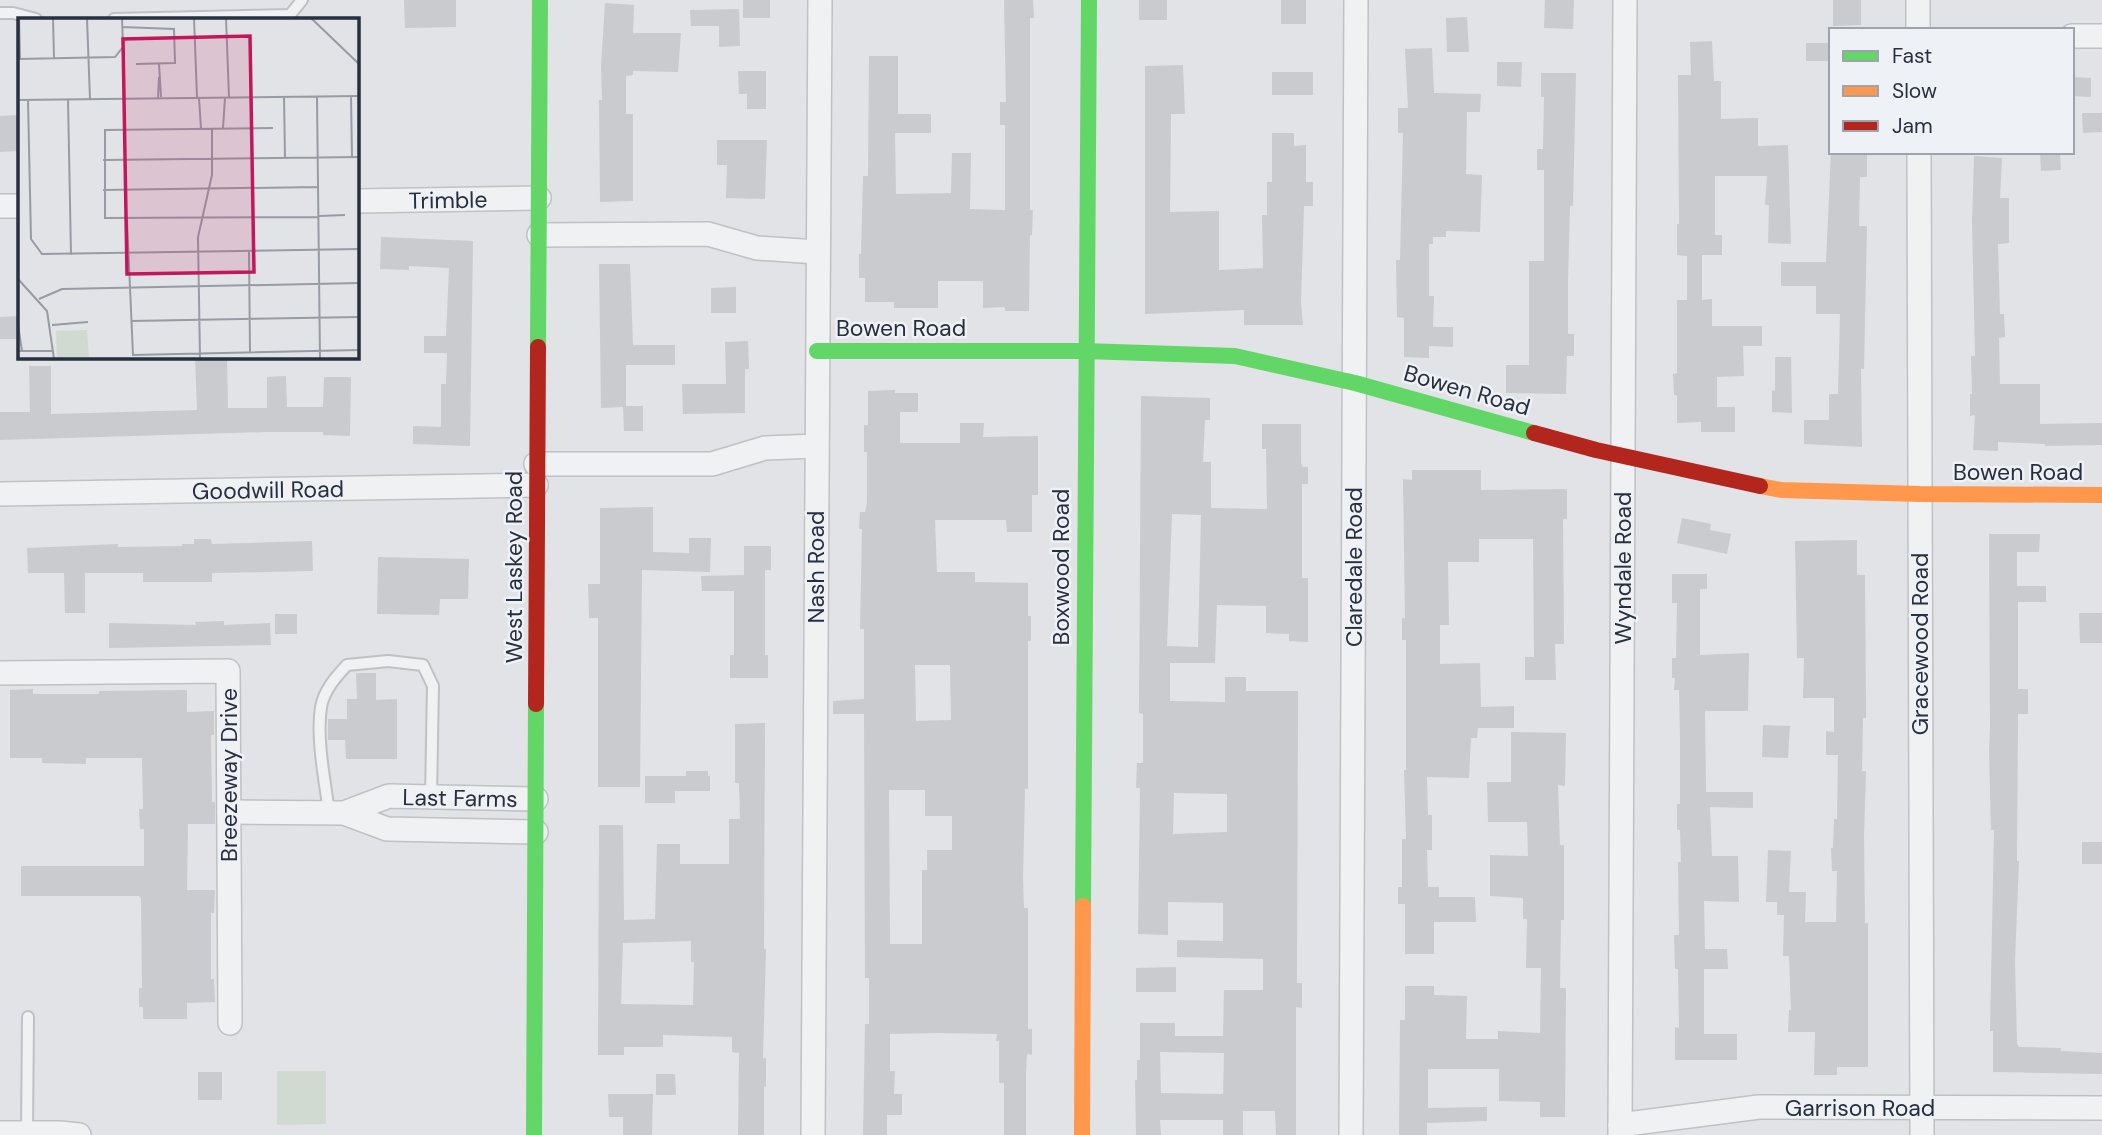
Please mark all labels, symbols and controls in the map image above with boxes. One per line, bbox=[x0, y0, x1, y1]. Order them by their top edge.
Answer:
inset map bbox=[18, 18, 359, 359]
legend bbox=[1829, 28, 2074, 154]
text: Fast bbox=[1892, 42, 1932, 70]
text: Slow bbox=[1892, 77, 1937, 105]
text: Jam bbox=[1892, 112, 1933, 140]
street label: Trimble bbox=[408, 184, 488, 216]
street label: Bowen Road bbox=[836, 313, 966, 343]
street label: Bowen Road bbox=[1400, 358, 1534, 422]
street label: Bowen Road bbox=[1953, 457, 2083, 487]
street label: West Laskey Road bbox=[499, 471, 529, 663]
street label: Goodwill Road bbox=[192, 474, 344, 506]
street label: Claredale Road bbox=[1339, 487, 1369, 647]
street label: Boxwood Road bbox=[1046, 489, 1076, 645]
street label: Wyndale Road bbox=[1608, 491, 1638, 645]
street label: Nash Road bbox=[801, 511, 831, 623]
street label: Gracewood Road bbox=[1905, 553, 1935, 735]
street label: Breezeway Drive bbox=[214, 688, 244, 862]
street label: Last Farms bbox=[402, 782, 518, 814]
street label: Garrison Road bbox=[1785, 1093, 1935, 1123]

